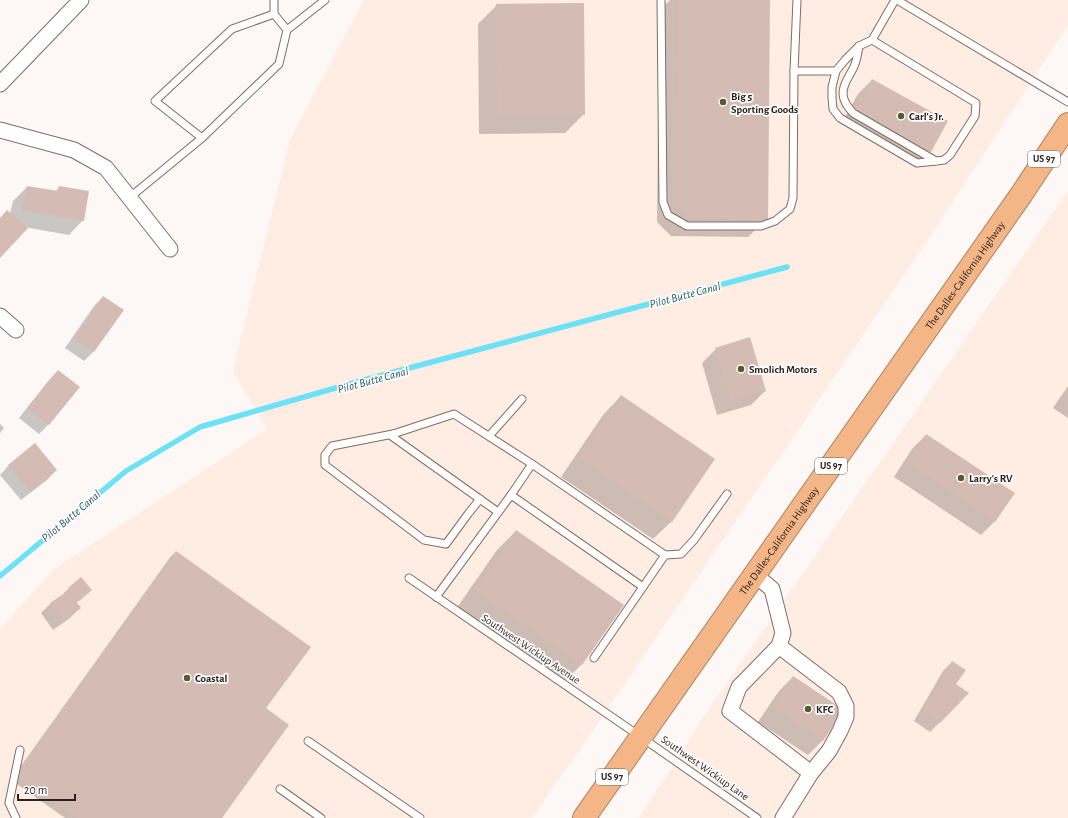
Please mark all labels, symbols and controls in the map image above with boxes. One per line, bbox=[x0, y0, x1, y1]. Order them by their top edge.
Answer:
place label: Big 5 Sporting Goods bbox=[731, 91, 798, 115]
marker: Big 5 Sporting Goods bbox=[718, 97, 728, 107]
marker: Carl's Jr. bbox=[896, 111, 906, 121]
place label: Carl's Jr. bbox=[909, 111, 944, 122]
road number: US 97 bbox=[1028, 151, 1060, 167]
street label: The Dalles-California Highway bbox=[923, 219, 1007, 331]
water label: Pilot Butte Canal bbox=[648, 280, 722, 310]
marker: Smolich Motors bbox=[736, 364, 746, 374]
place label: Smolich Motors bbox=[749, 364, 817, 375]
water label: Pilot Butte Canal bbox=[336, 365, 410, 395]
road number: US 97 bbox=[815, 458, 847, 474]
marker: Larry's RV bbox=[956, 473, 966, 483]
place label: Larry's RV bbox=[969, 473, 1013, 484]
street label: The Dalles-California Highway bbox=[737, 484, 821, 597]
water label: Pilot Butte Canal bbox=[39, 488, 103, 544]
street label: Southwest Wickiup Avenue bbox=[480, 612, 582, 686]
marker: Coastal bbox=[182, 673, 192, 683]
place label: Coastal bbox=[195, 673, 227, 684]
marker: KFC bbox=[803, 704, 813, 714]
place label: KFC bbox=[816, 704, 833, 715]
street label: Southwest Wickiup Lane bbox=[659, 734, 751, 802]
road number: US 97 bbox=[596, 769, 628, 785]
scale bar bbox=[18, 776, 75, 802]
text: 20 m bbox=[24, 784, 47, 796]

